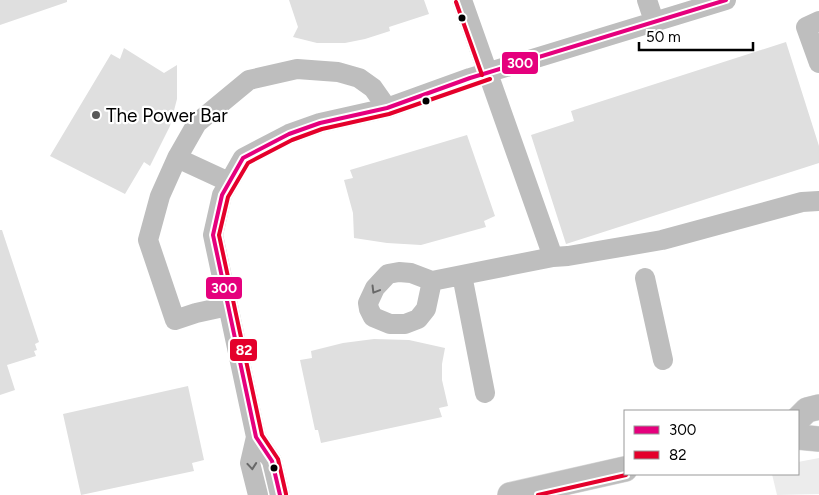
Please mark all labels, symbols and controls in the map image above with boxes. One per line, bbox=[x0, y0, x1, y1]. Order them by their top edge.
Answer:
unlabelled marker bbox=[457, 13, 467, 23]
scale bar bbox=[639, 20, 753, 52]
text: 50 m bbox=[646, 28, 681, 46]
line badge: 300 bbox=[501, 51, 539, 75]
text: 300 bbox=[507, 55, 533, 72]
unlabelled marker bbox=[421, 96, 431, 106]
place label: The Power Bar bbox=[106, 104, 228, 127]
marker: The Power Bar bbox=[90, 109, 102, 121]
line badge: 300 bbox=[205, 276, 243, 300]
text: 300 bbox=[211, 280, 237, 297]
one-way arrow bbox=[371, 284, 381, 293]
line badge: 82 bbox=[229, 338, 258, 362]
text: 82 bbox=[236, 342, 252, 359]
legend bbox=[624, 410, 799, 475]
text: 300 bbox=[669, 421, 696, 439]
text: 82 bbox=[669, 446, 687, 464]
one-way arrow bbox=[247, 462, 258, 470]
unlabelled marker bbox=[269, 463, 279, 473]

